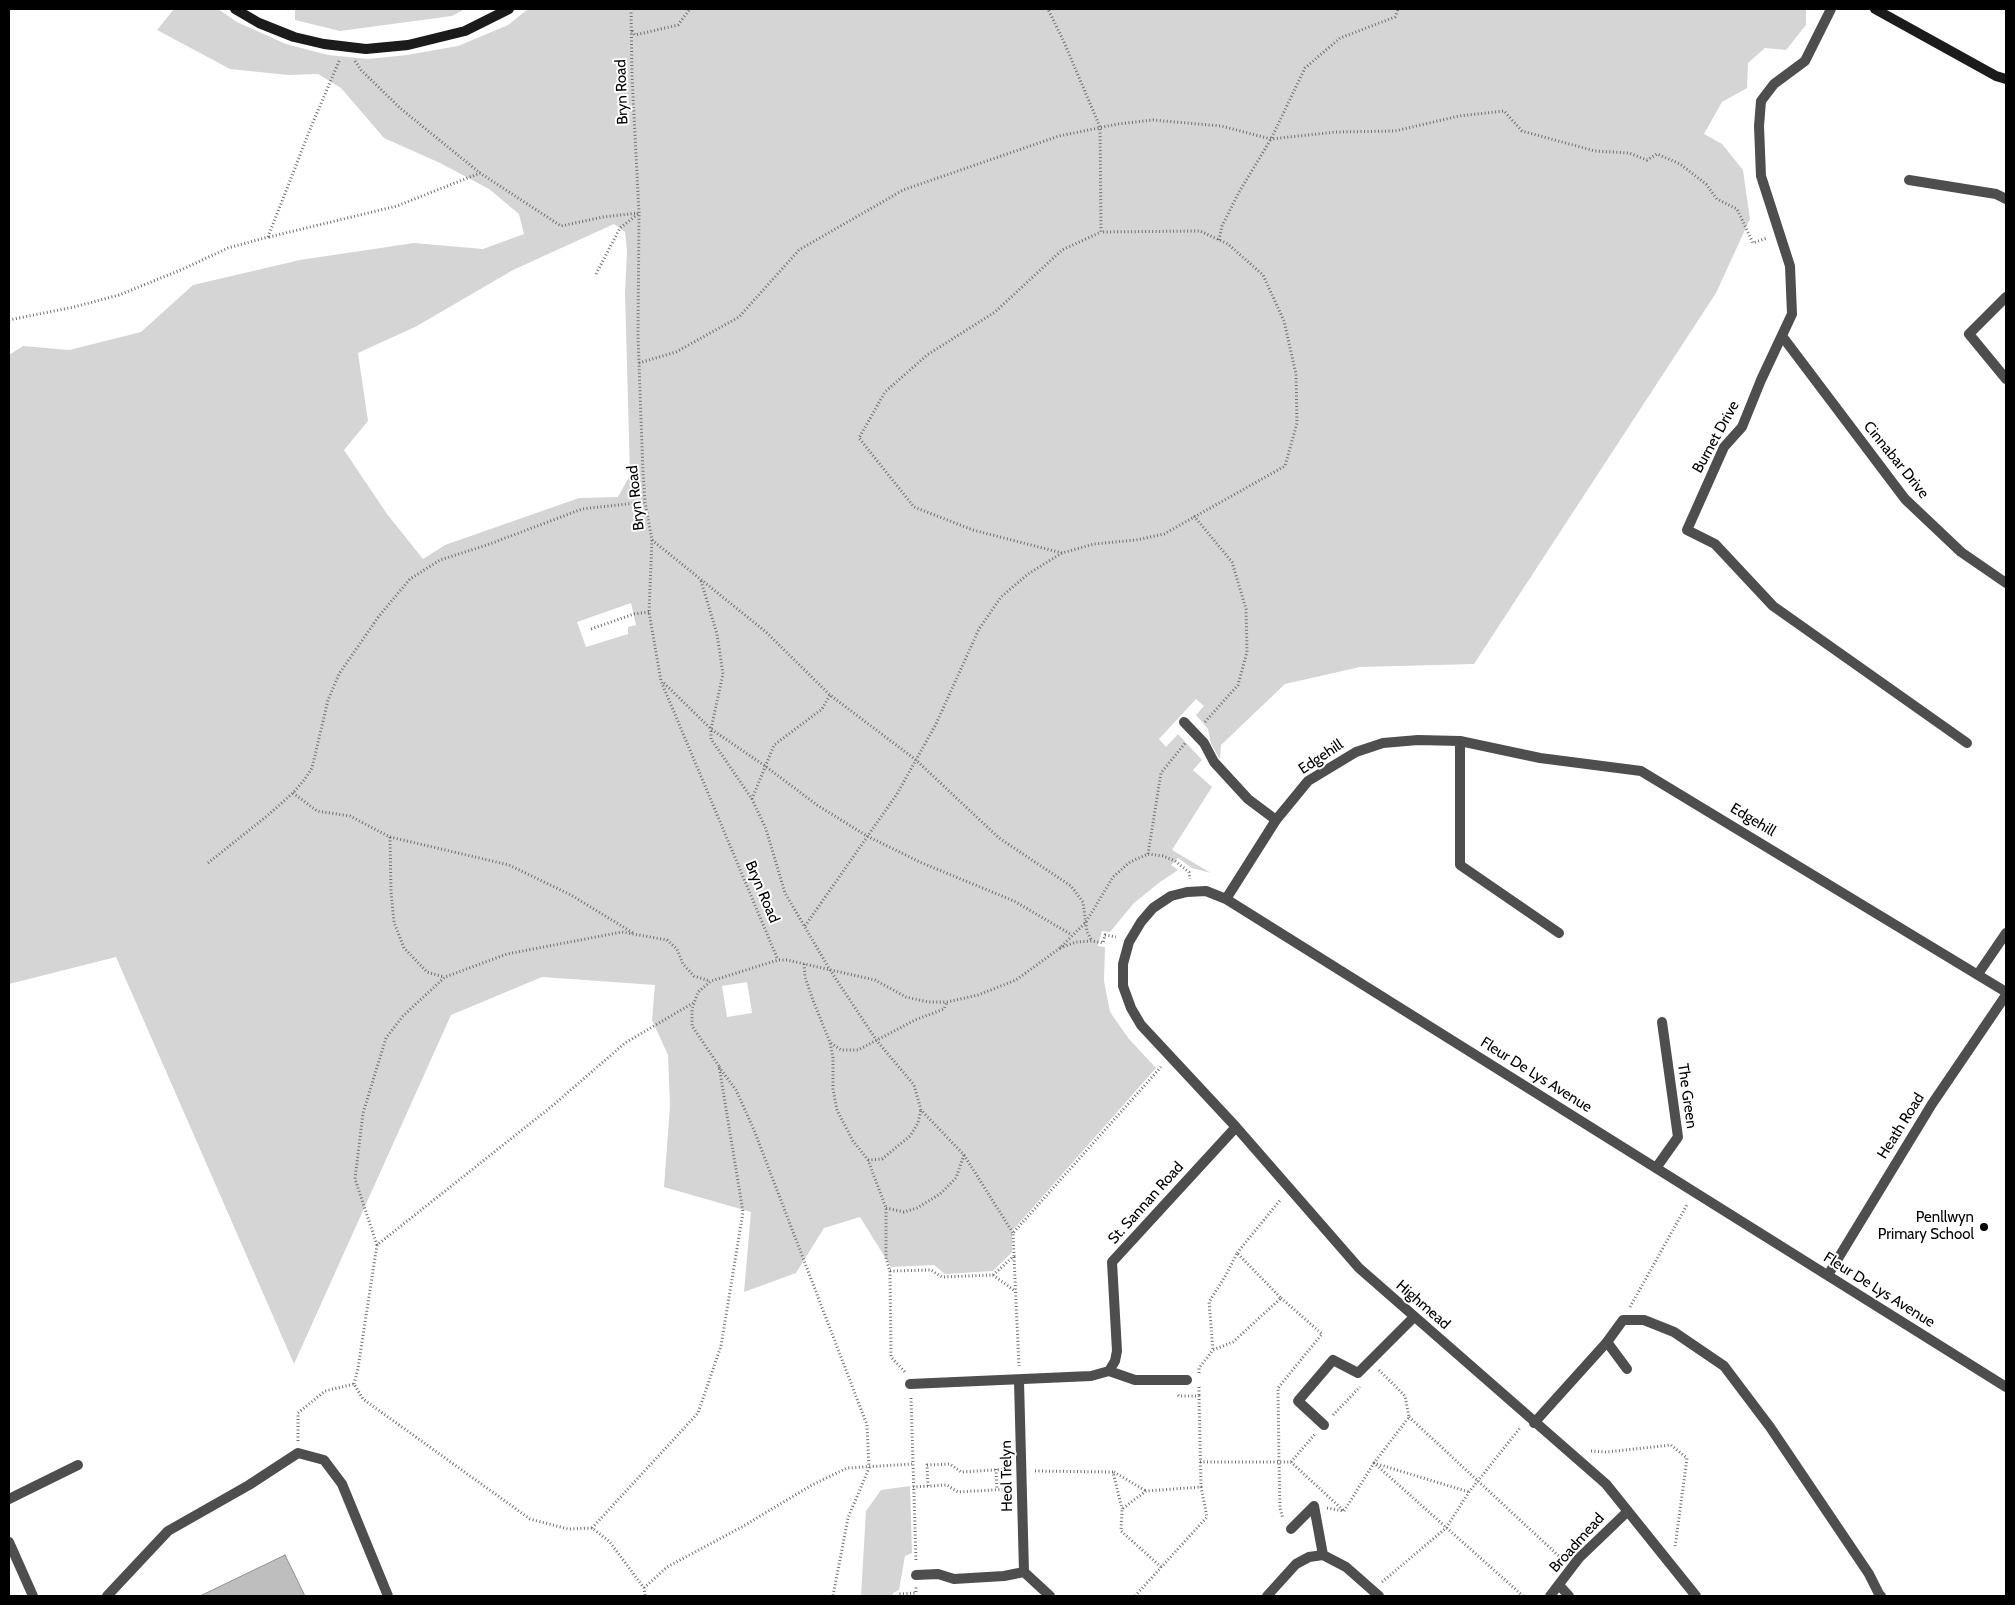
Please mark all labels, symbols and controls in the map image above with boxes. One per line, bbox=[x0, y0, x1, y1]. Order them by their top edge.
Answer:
street label: Bryn Road bbox=[612, 59, 632, 125]
street label: Burnet Drive bbox=[1689, 398, 1743, 476]
street label: Cinnabar Drive bbox=[1859, 418, 1933, 502]
street label: Bryn Road bbox=[624, 465, 648, 531]
street label: Edgehill bbox=[1295, 736, 1347, 778]
street label: Edgehill bbox=[1727, 799, 1779, 841]
street label: Bryn Road bbox=[741, 858, 783, 926]
street label: Fleur De Lys Avenue bbox=[1477, 1033, 1595, 1117]
street label: The Green bbox=[1674, 1062, 1700, 1130]
street label: Heath Road bbox=[1874, 1090, 1928, 1162]
street label: St. Sannan Road bbox=[1104, 1158, 1188, 1248]
place label: Penllwyn Primary School bbox=[1878, 1209, 1974, 1244]
marker: Penllwyn Primary School bbox=[1978, 1221, 1990, 1233]
street label: Fleur De Lys Avenue bbox=[1820, 1248, 1938, 1332]
street label: Highmead bbox=[1392, 1277, 1454, 1333]
street label: Heol Trelyn bbox=[997, 1440, 1017, 1512]
street label: Broadmead bbox=[1546, 1510, 1608, 1576]

